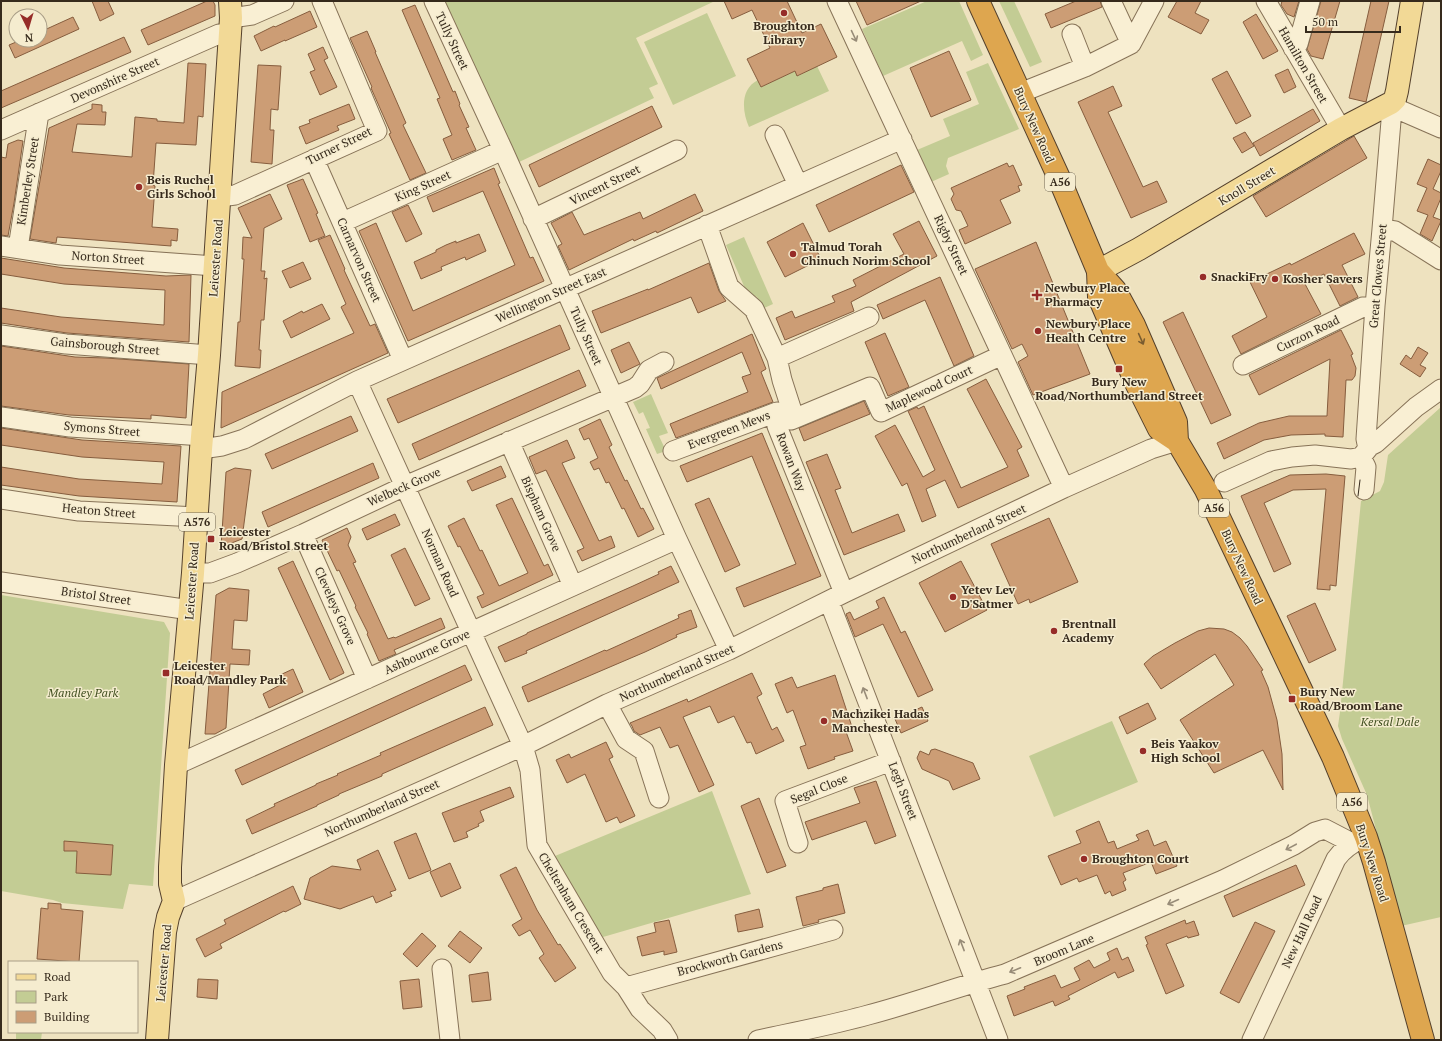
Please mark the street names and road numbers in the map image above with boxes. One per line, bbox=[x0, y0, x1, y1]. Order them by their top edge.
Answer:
street label: Tully Street bbox=[433, 9, 473, 73]
street label: Hamilton Street bbox=[1276, 24, 1332, 106]
street label: Devonshire Street bbox=[68, 53, 162, 106]
street label: Bury New Road bbox=[1011, 85, 1058, 165]
street label: Turner Street bbox=[303, 123, 375, 168]
street label: Kimberley Street bbox=[13, 135, 42, 226]
street label: Vincent Street bbox=[567, 161, 643, 208]
street label: Knoll Street bbox=[1216, 162, 1278, 208]
street label: King Street bbox=[392, 166, 454, 205]
road number: A56 bbox=[1045, 173, 1075, 191]
street label: Rigby Street bbox=[931, 212, 972, 278]
street label: Carnarvon Street bbox=[334, 215, 385, 305]
street label: Leicester Road bbox=[205, 218, 226, 297]
street label: Great Clowes Street bbox=[1365, 223, 1390, 329]
street label: Norton Street bbox=[71, 247, 146, 268]
street label: Wellington Street East bbox=[493, 263, 609, 326]
street label: Tully Street bbox=[567, 304, 606, 368]
street label: Curzon Road bbox=[1274, 312, 1342, 355]
street label: Gainsborough Street bbox=[50, 333, 161, 358]
street label: Maplewood Court bbox=[883, 362, 975, 415]
street label: Evergreen Mews bbox=[686, 407, 772, 452]
street label: Symons Street bbox=[63, 418, 141, 439]
street label: Rowan Way bbox=[773, 431, 810, 494]
street label: Welbeck Grove bbox=[365, 464, 443, 509]
street label: Bispham Grove bbox=[518, 474, 565, 554]
road number: A56 bbox=[1199, 499, 1229, 517]
street label: Heaton Street bbox=[62, 500, 137, 521]
street label: Northumberland Street bbox=[909, 500, 1029, 567]
road number: A576 bbox=[179, 513, 215, 531]
street label: Norman Road bbox=[419, 526, 462, 600]
street label: Bury New Road bbox=[1218, 527, 1267, 607]
street label: Leicester Road bbox=[181, 541, 202, 620]
street label: Cleveleys Grove bbox=[312, 564, 359, 647]
street label: Bristol Street bbox=[60, 583, 133, 608]
street label: Ashbourne Grove bbox=[382, 626, 472, 677]
street label: Northumberland Street bbox=[617, 640, 737, 705]
street label: Legh Street bbox=[886, 760, 922, 822]
street label: Segal Close bbox=[788, 770, 850, 807]
street label: Northumberland Street bbox=[322, 775, 442, 840]
road number: A56 bbox=[1337, 793, 1367, 811]
street label: Bury New Road bbox=[1353, 822, 1392, 904]
street label: Cheltenham Crescent bbox=[535, 850, 608, 956]
street label: New Hall Road bbox=[1278, 893, 1325, 970]
street label: Leicester Road bbox=[153, 923, 174, 1002]
street label: Broom Lane bbox=[1031, 930, 1096, 969]
street label: Brockworth Gardens bbox=[675, 936, 784, 979]

